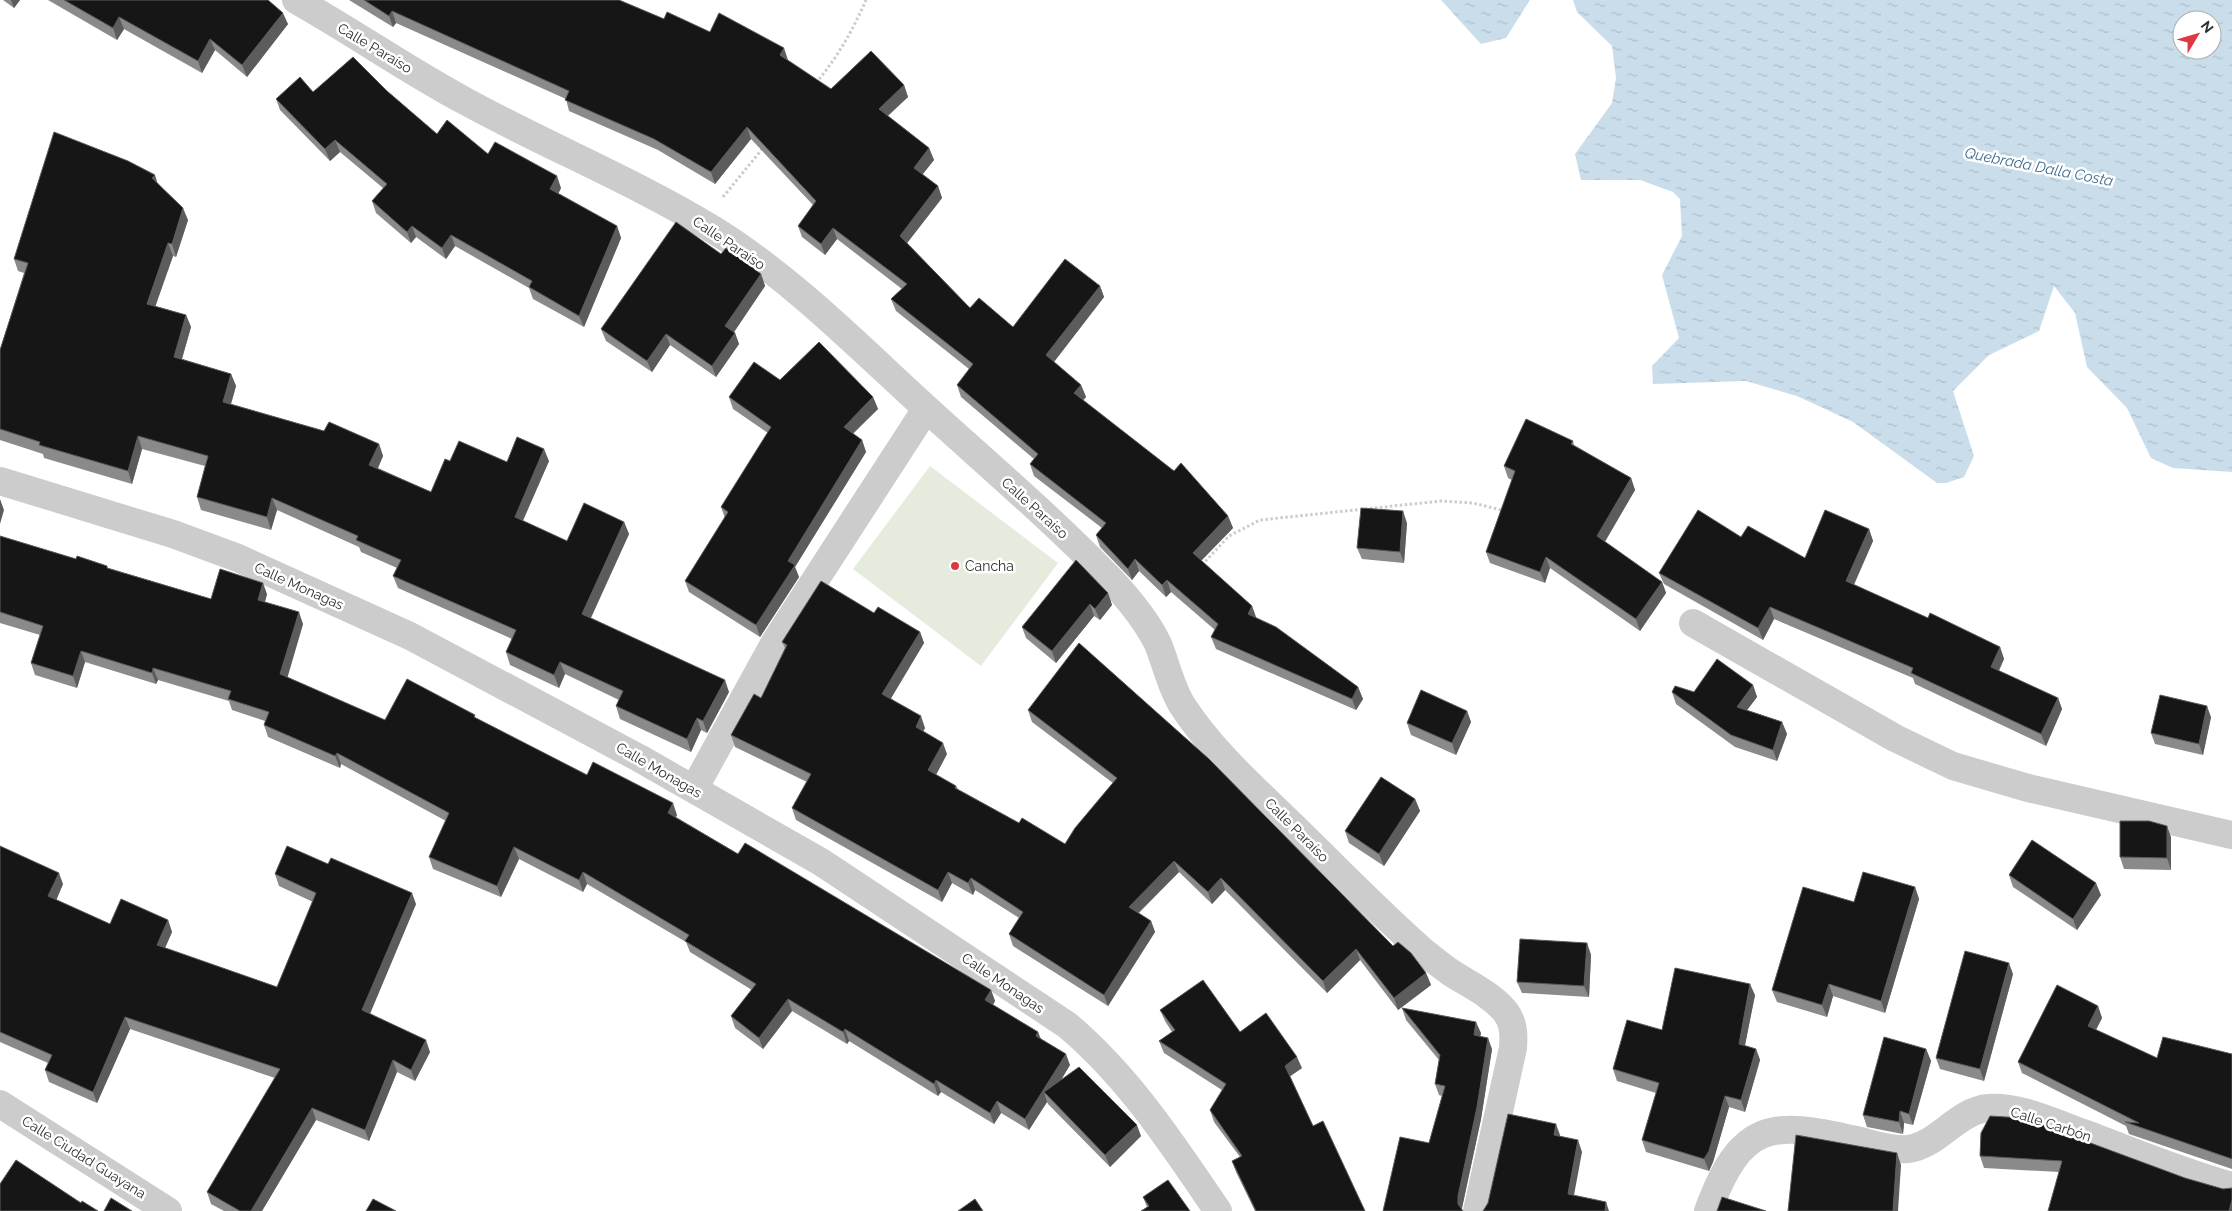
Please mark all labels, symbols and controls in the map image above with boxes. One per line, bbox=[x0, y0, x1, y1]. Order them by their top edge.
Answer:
north arrow bbox=[2172, 10, 2222, 60]
text: N bbox=[2198, 18, 2217, 36]
street label: Calle Paraíso bbox=[335, 20, 415, 76]
water label: Quebrada Dalla Costa bbox=[1963, 144, 2115, 190]
street label: Calle Paraíso bbox=[690, 213, 768, 273]
street label: Calle Paraíso bbox=[999, 474, 1071, 542]
place label: Cancha bbox=[965, 558, 1014, 574]
street label: Calle Monagas bbox=[252, 559, 346, 613]
marker: Cancha bbox=[949, 560, 961, 572]
street label: Calle Monagas bbox=[613, 739, 705, 801]
street label: Calle Paraíso bbox=[1262, 795, 1332, 865]
street label: Calle Monagas bbox=[959, 950, 1047, 1017]
street label: Calle Carbón bbox=[2009, 1103, 2093, 1145]
street label: Calle Ciudad Guayana bbox=[19, 1112, 149, 1202]

